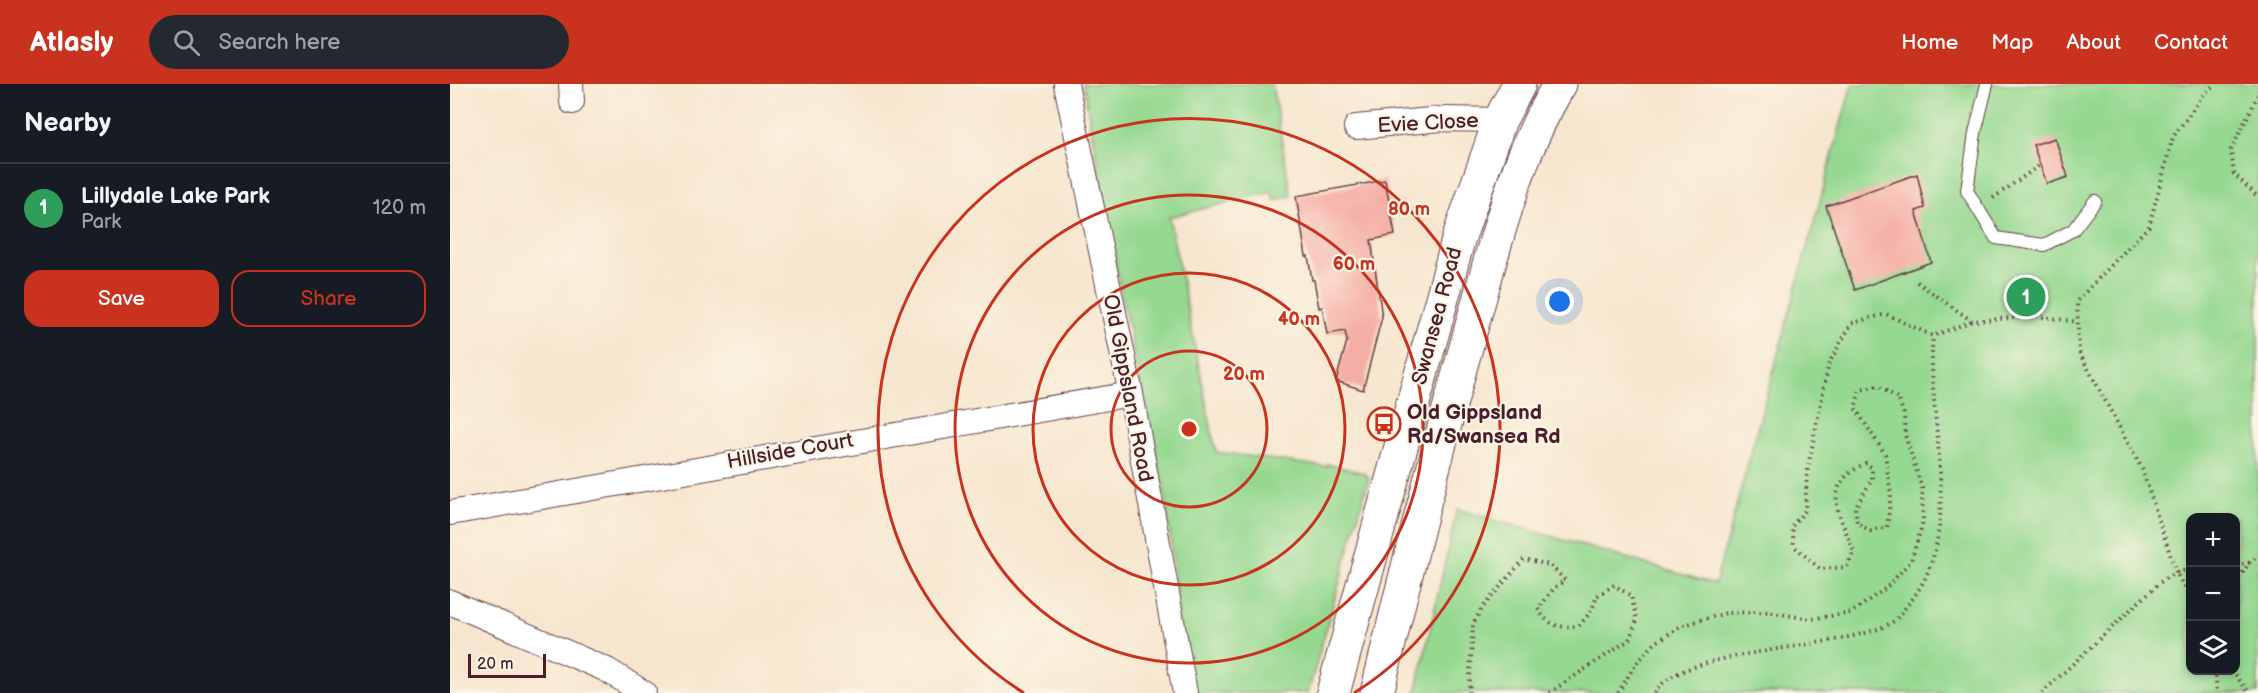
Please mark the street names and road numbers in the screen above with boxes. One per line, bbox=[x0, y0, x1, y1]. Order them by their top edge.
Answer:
street label: Evie Close bbox=[1377, 108, 1479, 138]
street label: Swansea Road bbox=[1407, 244, 1467, 388]
street label: Old Gippsland Road bbox=[1098, 292, 1158, 484]
street label: Hillside Court bbox=[725, 428, 856, 474]

